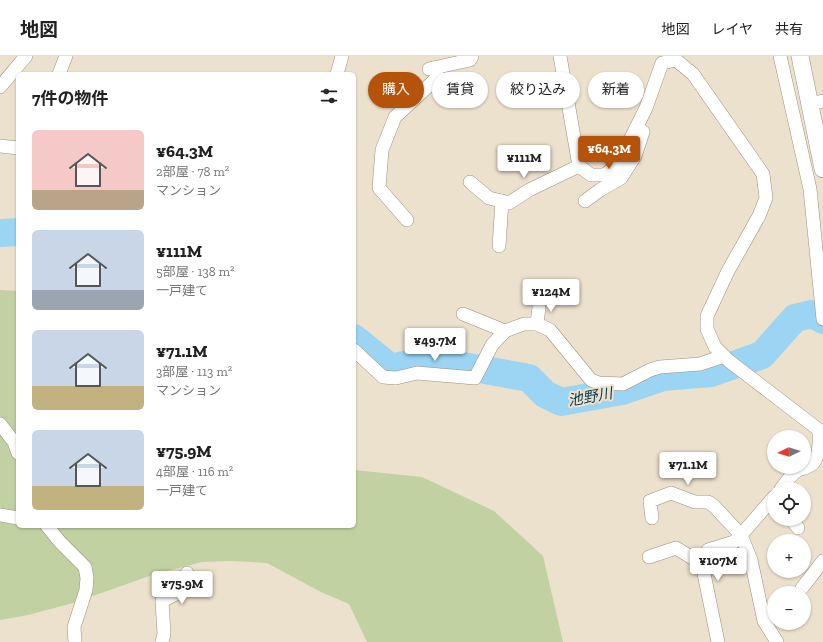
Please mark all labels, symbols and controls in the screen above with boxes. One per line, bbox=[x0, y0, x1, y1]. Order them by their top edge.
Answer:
text: 地図 bbox=[20, 18, 58, 41]
text: 地図 bbox=[661, 21, 689, 38]
text: レイヤ bbox=[711, 21, 753, 38]
text: 共有 bbox=[775, 21, 803, 38]
chip: 購入 bbox=[368, 72, 424, 108]
chip: 賃貸 bbox=[432, 72, 488, 108]
chip: 絞り込み bbox=[496, 72, 580, 108]
chip: 新着 bbox=[588, 72, 644, 108]
icon: filters bbox=[318, 85, 340, 107]
text: 7件の物件 bbox=[32, 88, 108, 108]
pin: ¥64.3M bbox=[576, 136, 642, 170]
text: ¥64.3M bbox=[156, 141, 213, 161]
text: ¥64.3M bbox=[587, 141, 631, 156]
pin: ¥111M bbox=[496, 145, 552, 179]
icon: home bbox=[64, 146, 112, 194]
text: ¥111M bbox=[506, 150, 542, 165]
text: 2部屋 · 78 m² bbox=[156, 164, 229, 179]
text: マンション bbox=[156, 183, 221, 198]
text: ¥111M bbox=[156, 241, 202, 261]
icon: home bbox=[64, 246, 112, 294]
text: 5部屋 · 138 m² bbox=[156, 264, 234, 279]
pin: ¥124M bbox=[523, 279, 579, 313]
text: 一戸建て bbox=[156, 283, 208, 298]
text: ¥124M bbox=[531, 284, 571, 299]
pin: ¥49.7M bbox=[402, 328, 468, 362]
text: ¥49.7M bbox=[414, 333, 456, 348]
text: ¥71.1M bbox=[156, 341, 207, 361]
icon: home bbox=[64, 346, 112, 394]
text: 3部屋 · 113 m² bbox=[156, 364, 232, 379]
text: マンション bbox=[156, 383, 221, 398]
water label: 池野川 bbox=[566, 384, 616, 410]
north arrow bbox=[767, 430, 811, 474]
map controls bbox=[767, 430, 811, 630]
text: ¥75.9M bbox=[156, 441, 212, 461]
icon: home bbox=[64, 446, 112, 494]
pin: ¥71.1M bbox=[655, 452, 721, 486]
text: ¥71.1M bbox=[668, 457, 708, 472]
text: 4部屋 · 116 m² bbox=[156, 464, 233, 479]
button: locate bbox=[767, 482, 811, 526]
text: 一戸建て bbox=[156, 483, 208, 498]
button: + bbox=[767, 534, 811, 578]
pin: ¥107M bbox=[690, 548, 746, 582]
text: ¥107M bbox=[699, 553, 737, 568]
pin: ¥75.9M bbox=[149, 571, 215, 605]
text: ¥75.9M bbox=[161, 576, 203, 591]
button: − bbox=[767, 586, 811, 630]

